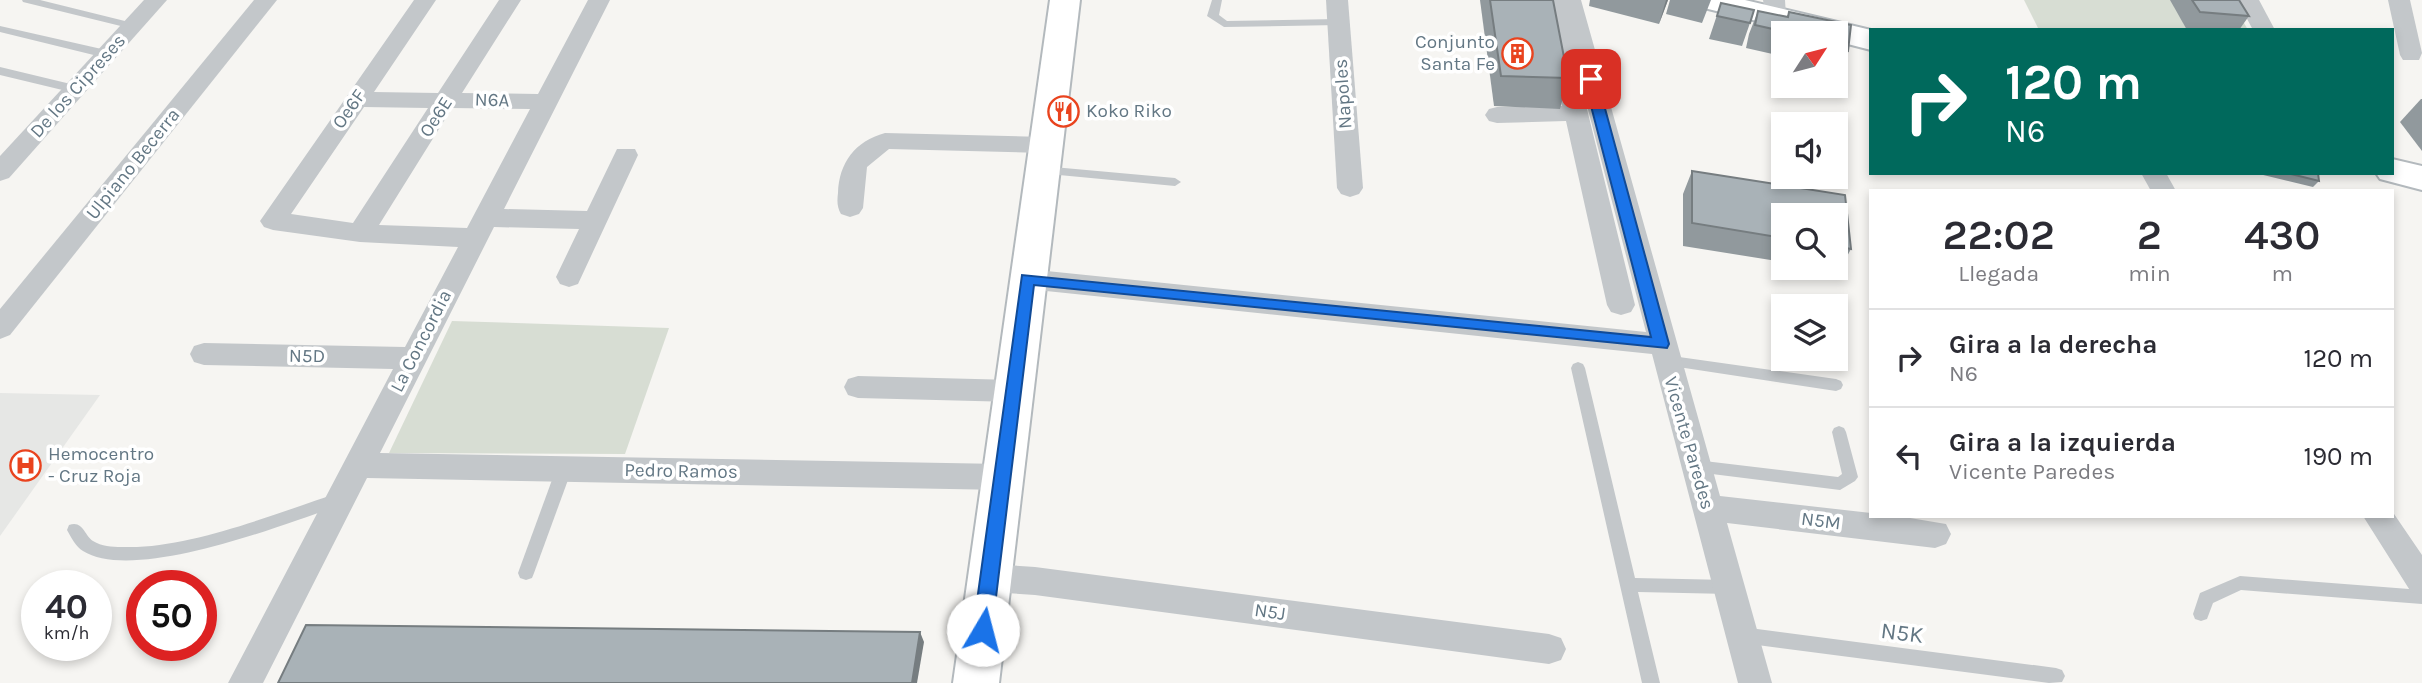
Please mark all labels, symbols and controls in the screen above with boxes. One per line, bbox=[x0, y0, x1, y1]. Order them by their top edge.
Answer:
north arrow bbox=[1771, 21, 1848, 98]
map controls bbox=[1771, 21, 1848, 371]
street label: De los Cipreses bbox=[26, 30, 130, 142]
place label: Conjunto Santa Fe bbox=[1415, 31, 1495, 75]
building icon: Conjunto Santa Fe bbox=[1501, 36, 1535, 70]
pin bbox=[1561, 49, 1621, 109]
text: 120 m bbox=[2005, 54, 2142, 111]
icon: right bbox=[1890, 56, 1981, 147]
street label: Napoles bbox=[1330, 58, 1356, 130]
icon: arrive bbox=[1572, 60, 1610, 98]
street label: Oe6F bbox=[328, 85, 370, 133]
street label: N6A bbox=[474, 88, 510, 112]
street label: Oe6E bbox=[415, 93, 457, 141]
restaurant icon: Koko Riko bbox=[1046, 94, 1080, 128]
place label: Koko Riko bbox=[1086, 100, 1172, 122]
street label: Ulpiano Becerra bbox=[81, 104, 185, 224]
button: sound bbox=[1771, 112, 1848, 189]
text: N6 bbox=[2005, 113, 2045, 150]
button: search bbox=[1771, 203, 1848, 280]
text: 22:02 bbox=[1942, 210, 2055, 260]
text: 2 bbox=[2137, 210, 2162, 260]
text: 430 bbox=[2244, 210, 2321, 260]
text: Llegada bbox=[1958, 260, 2039, 287]
text: min bbox=[2128, 260, 2171, 287]
text: m bbox=[2272, 260, 2293, 287]
street label: La Concordia bbox=[386, 286, 456, 396]
button: layers bbox=[1771, 294, 1848, 371]
text: Gira a la derecha bbox=[1949, 329, 2158, 360]
icon: right bbox=[1890, 339, 1928, 377]
text: 120 m bbox=[2303, 343, 2373, 374]
street label: N5D bbox=[289, 345, 325, 367]
text: N6 bbox=[1949, 360, 1978, 387]
street label: Vicente Paredes bbox=[1659, 374, 1719, 512]
text: Gira a la izquierda bbox=[1949, 427, 2176, 458]
icon: left bbox=[1890, 437, 1928, 475]
text: 190 m bbox=[2303, 441, 2373, 472]
place label: Hemocentro - Cruz Roja bbox=[48, 443, 154, 487]
hospital icon: Hemocentro - Cruz Roja bbox=[8, 448, 42, 482]
text: Vicente Paredes bbox=[1949, 458, 2115, 485]
street label: Pedro Ramos bbox=[624, 459, 738, 483]
street label: N5M bbox=[1800, 508, 1842, 534]
speed limit sign: 50 bbox=[126, 570, 217, 661]
text: 40 bbox=[45, 586, 88, 627]
position arrow bbox=[946, 593, 1020, 667]
street label: N5J bbox=[1253, 599, 1287, 625]
street label: N5K bbox=[1879, 617, 1925, 649]
text: km/h bbox=[44, 622, 89, 644]

